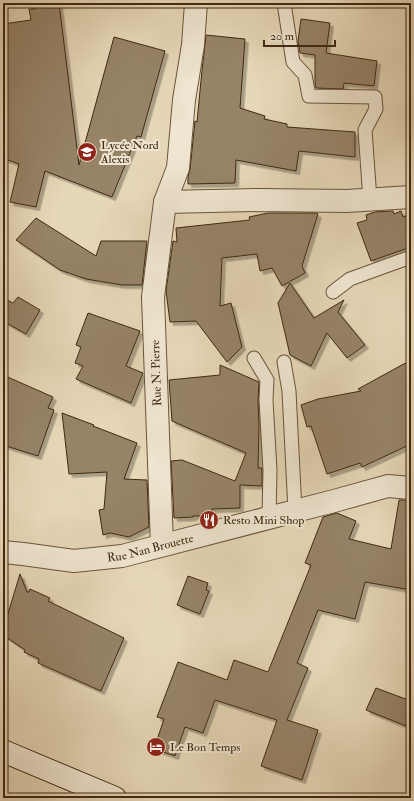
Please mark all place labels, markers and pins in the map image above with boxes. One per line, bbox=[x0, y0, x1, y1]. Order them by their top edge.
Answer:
place label: Lycée Nord Alexis bbox=[100, 138, 159, 167]
school or university icon: Lycée Nord Alexis bbox=[76, 141, 98, 163]
restaurant icon: Resto Mini Shop bbox=[198, 509, 220, 531]
place label: Resto Mini Shop bbox=[223, 513, 304, 528]
hotel icon: Le Bon Temps bbox=[145, 736, 167, 758]
place label: Le Bon Temps bbox=[170, 740, 240, 755]

